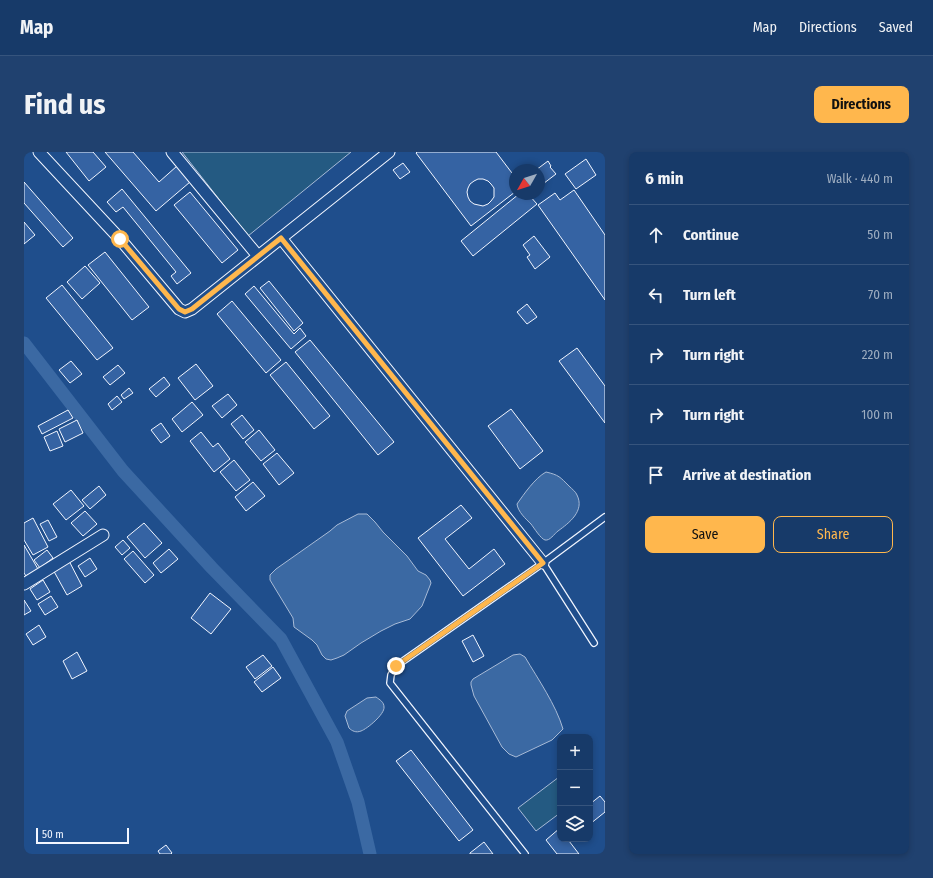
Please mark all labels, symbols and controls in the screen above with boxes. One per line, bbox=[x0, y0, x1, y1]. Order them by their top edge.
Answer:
text: Map bbox=[20, 16, 53, 39]
text: Map bbox=[753, 19, 777, 36]
text: Directions bbox=[799, 19, 857, 36]
text: Saved bbox=[879, 19, 913, 36]
button: Directions bbox=[814, 86, 909, 123]
text: Find us bbox=[24, 88, 106, 121]
north arrow bbox=[509, 164, 545, 200]
text: 6 min bbox=[645, 168, 684, 189]
text: Walk · 440 m bbox=[827, 171, 893, 186]
icon: ahead bbox=[645, 224, 667, 246]
text: Continue bbox=[683, 226, 739, 244]
text: 50 m bbox=[867, 227, 893, 242]
route start bbox=[111, 230, 129, 248]
icon: left bbox=[645, 284, 667, 306]
text: Turn left bbox=[683, 286, 736, 304]
text: 70 m bbox=[868, 287, 893, 302]
icon: right bbox=[645, 344, 667, 366]
text: Turn right bbox=[683, 346, 744, 364]
text: 220 m bbox=[862, 347, 893, 362]
icon: right bbox=[645, 404, 667, 426]
text: Turn right bbox=[683, 406, 744, 424]
text: 100 m bbox=[861, 407, 893, 422]
icon: arrive bbox=[645, 464, 667, 486]
text: Arrive at destination bbox=[683, 466, 811, 484]
button: Save bbox=[645, 516, 765, 553]
button: Share bbox=[773, 516, 893, 553]
route end bbox=[387, 657, 405, 675]
map controls bbox=[557, 734, 593, 842]
button: + bbox=[557, 734, 593, 770]
button: − bbox=[557, 770, 593, 806]
button: layers bbox=[557, 806, 593, 842]
scale bar bbox=[36, 826, 129, 845]
text: 50 m bbox=[42, 828, 64, 841]

